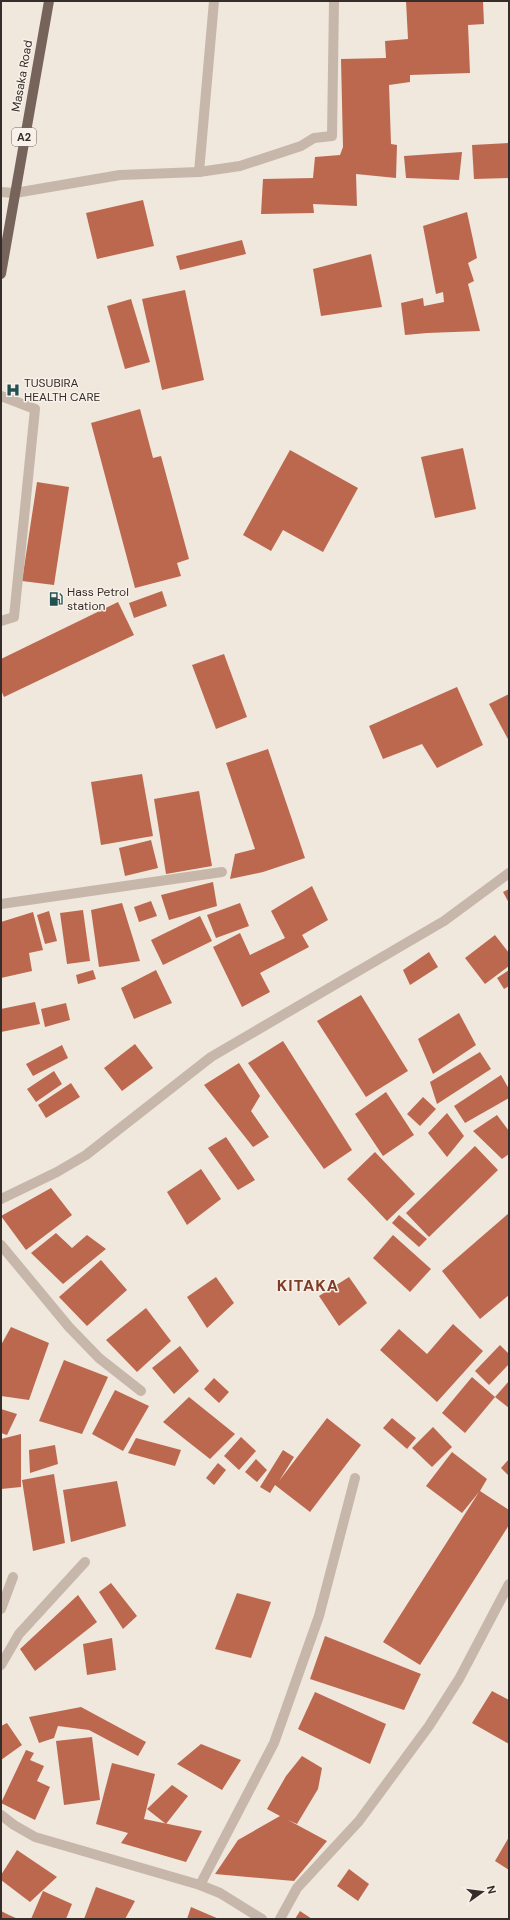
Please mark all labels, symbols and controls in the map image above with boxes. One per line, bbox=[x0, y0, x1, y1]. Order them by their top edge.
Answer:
street label: Masaka Road bbox=[8, 39, 36, 113]
road number: A2 bbox=[12, 128, 36, 146]
place label: TUSUBIRA HEALTH CARE bbox=[24, 375, 101, 405]
hospital icon: TUSUBIRA HEALTH CARE bbox=[5, 382, 21, 398]
place label: Hass Petrol station bbox=[67, 584, 129, 614]
fuel station icon: Hass Petrol station bbox=[48, 591, 64, 607]
district label: KITAKA bbox=[277, 1275, 339, 1296]
north arrow bbox=[462, 1872, 502, 1912]
text: N bbox=[484, 1884, 499, 1895]

